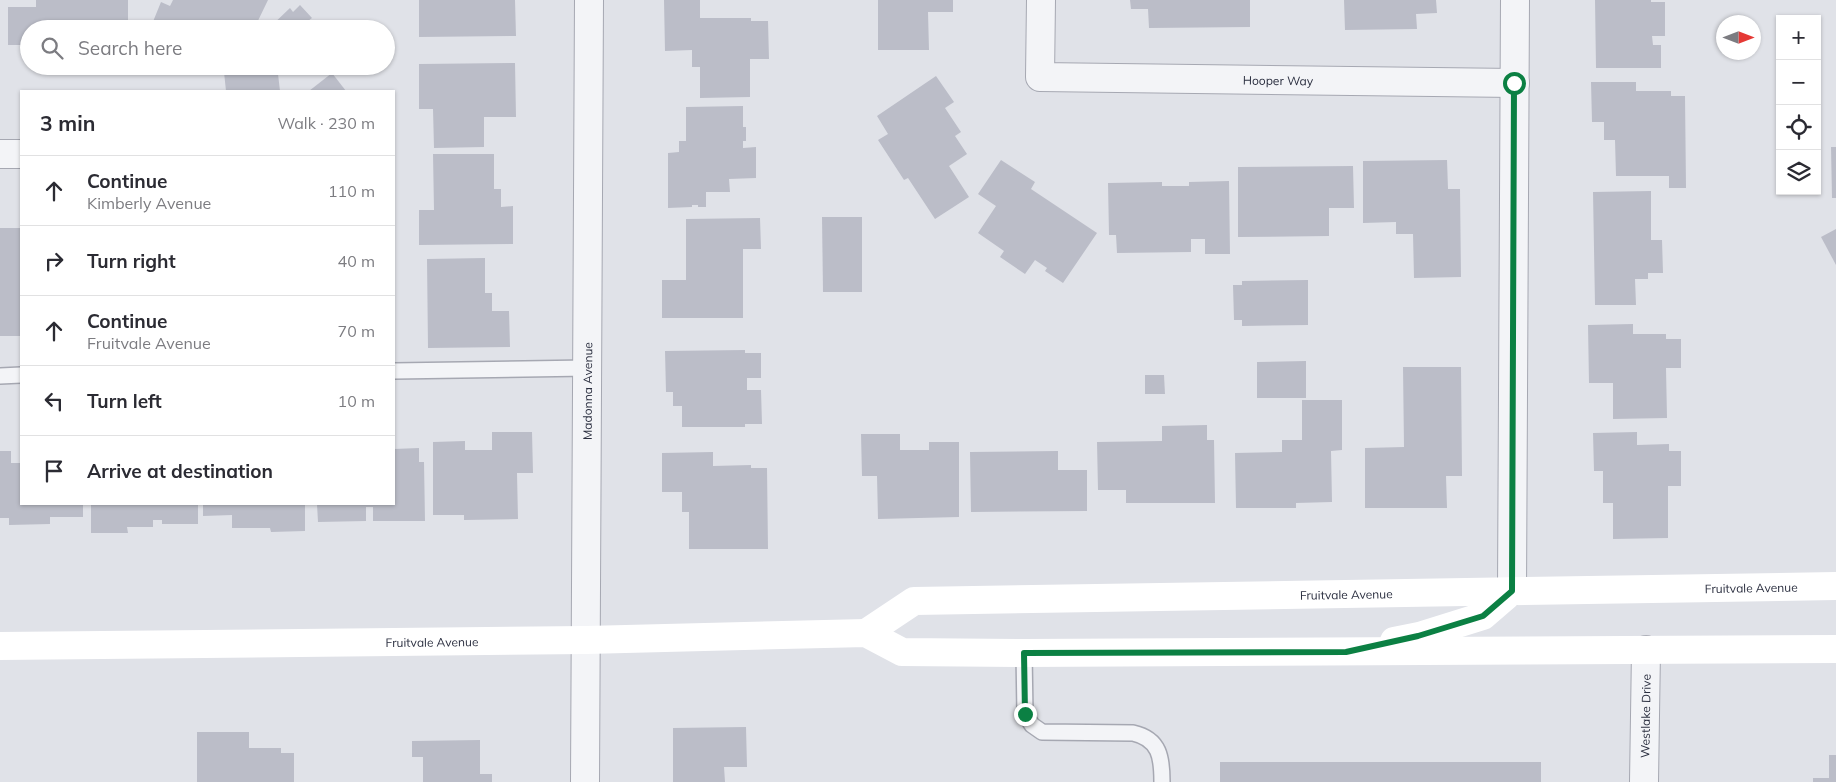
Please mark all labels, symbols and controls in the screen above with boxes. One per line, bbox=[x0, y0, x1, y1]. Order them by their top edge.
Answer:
north arrow bbox=[1716, 15, 1761, 60]
map controls bbox=[1776, 15, 1821, 195]
button: + bbox=[1776, 15, 1821, 60]
search box bbox=[20, 20, 395, 75]
icon: search bbox=[38, 34, 66, 62]
text: Search here bbox=[78, 36, 182, 60]
button: − bbox=[1776, 60, 1821, 105]
street label: Hooper Way bbox=[1243, 72, 1314, 88]
route start bbox=[1503, 72, 1526, 95]
button: locate bbox=[1776, 105, 1821, 150]
text: 3 min bbox=[40, 110, 95, 136]
text: Walk · 230 m bbox=[277, 113, 375, 133]
button: layers bbox=[1776, 150, 1821, 195]
text: Continue bbox=[87, 169, 167, 193]
icon: ahead bbox=[40, 177, 68, 205]
text: 110 m bbox=[328, 181, 375, 201]
text: Kimberly Avenue bbox=[87, 193, 211, 213]
icon: right bbox=[40, 247, 68, 275]
text: Turn right bbox=[87, 249, 176, 273]
text: 40 m bbox=[338, 251, 375, 271]
text: Continue bbox=[87, 309, 167, 333]
icon: ahead bbox=[40, 317, 68, 345]
text: 70 m bbox=[338, 321, 375, 341]
text: Fruitvale Avenue bbox=[87, 333, 211, 353]
street label: Madonna Avenue bbox=[579, 342, 595, 440]
icon: left bbox=[40, 387, 68, 415]
text: Turn left bbox=[87, 389, 162, 413]
text: 10 m bbox=[338, 391, 375, 411]
icon: arrive bbox=[40, 457, 68, 485]
text: Arrive at destination bbox=[87, 459, 273, 483]
street label: Fruitvale Avenue bbox=[1705, 579, 1798, 596]
street label: Fruitvale Avenue bbox=[1300, 586, 1393, 602]
street label: Fruitvale Avenue bbox=[385, 634, 479, 650]
street label: Westlake Drive bbox=[1637, 674, 1653, 758]
route end bbox=[1014, 703, 1037, 726]

